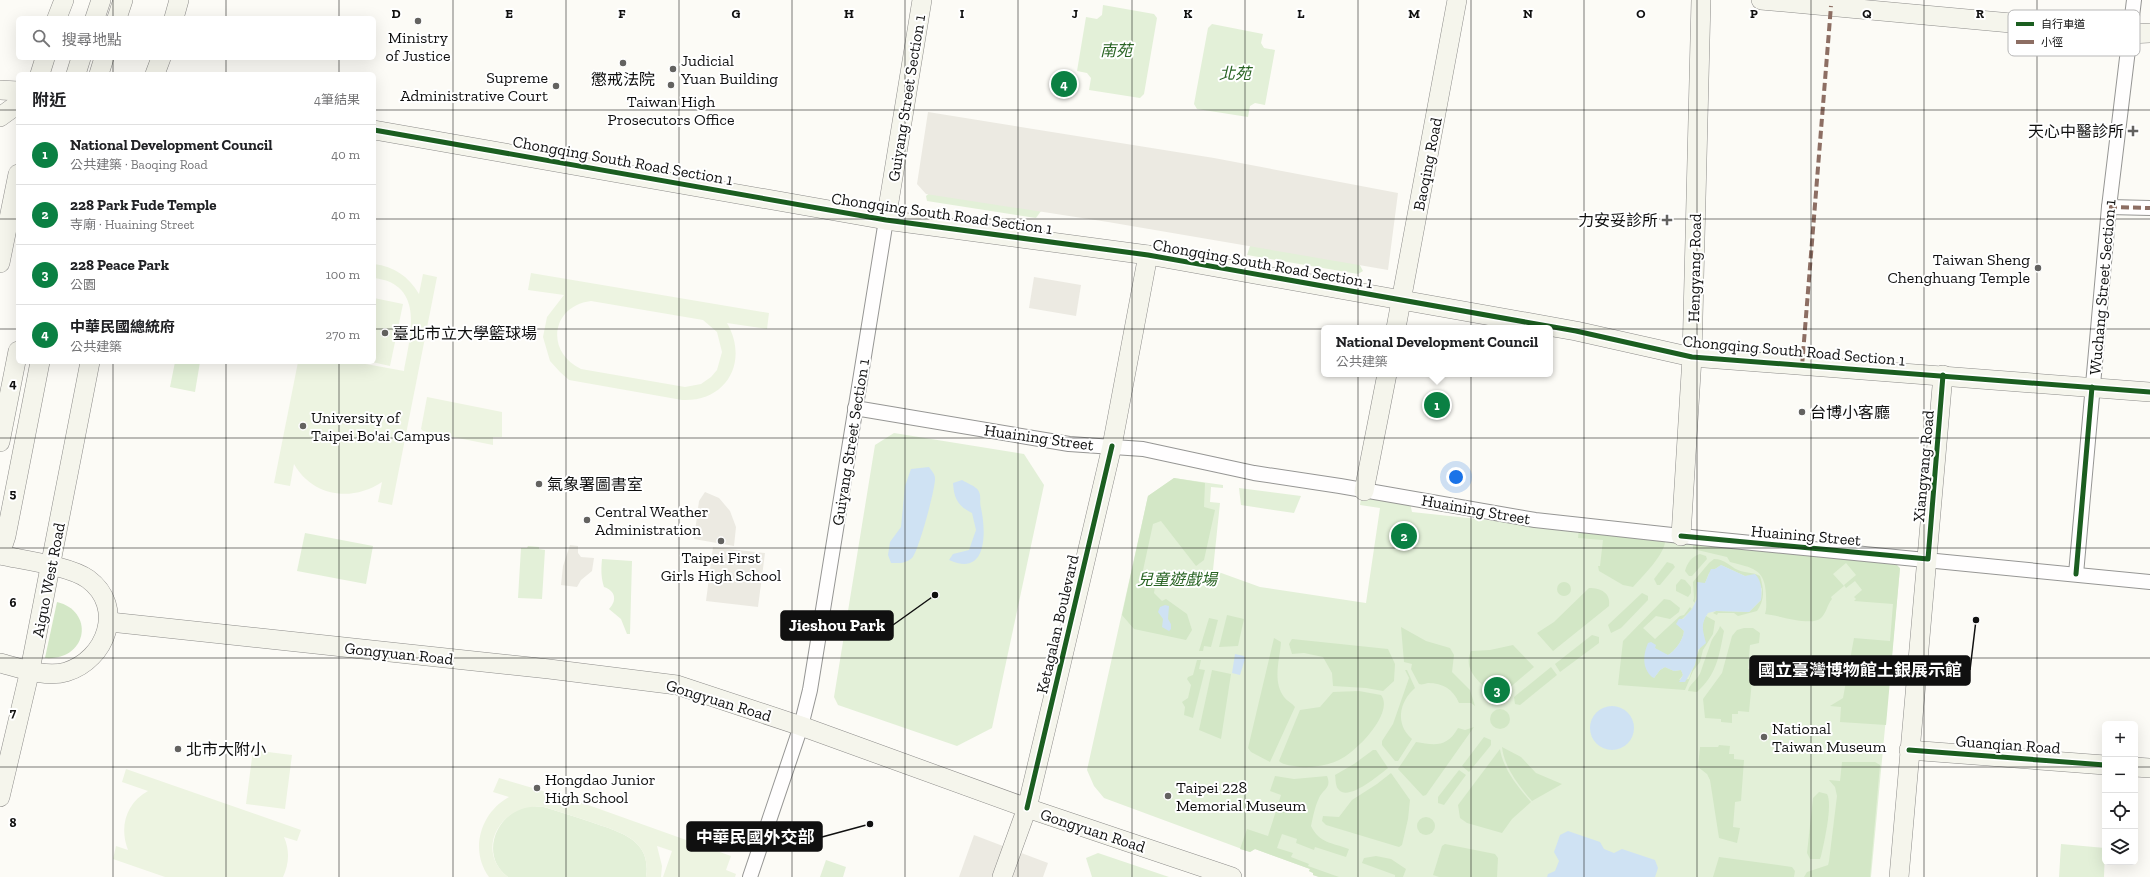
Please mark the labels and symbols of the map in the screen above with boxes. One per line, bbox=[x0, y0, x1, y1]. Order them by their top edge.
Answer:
text: D bbox=[391, 6, 401, 21]
text: E bbox=[505, 6, 513, 21]
text: F bbox=[618, 6, 626, 21]
text: G bbox=[732, 6, 741, 21]
text: H bbox=[844, 6, 854, 21]
text: I bbox=[960, 6, 965, 21]
text: J bbox=[1072, 6, 1078, 21]
text: K bbox=[1184, 6, 1193, 21]
text: L bbox=[1297, 6, 1305, 21]
text: M bbox=[1408, 6, 1420, 21]
text: N bbox=[1523, 6, 1533, 21]
text: O bbox=[1636, 6, 1646, 21]
text: P bbox=[1750, 6, 1758, 21]
text: Q bbox=[1862, 6, 1872, 21]
text: R bbox=[1976, 6, 1985, 21]
legend bbox=[2008, 10, 2140, 56]
street label: Guiyang Street Section 1 bbox=[884, 13, 929, 183]
marker: Ministry of Justice bbox=[413, 16, 423, 26]
text: 自行車道 bbox=[2041, 18, 2085, 31]
place label: Ministry of Justice bbox=[386, 28, 450, 65]
text: 小徑 bbox=[2041, 36, 2063, 49]
park label: 南苑 bbox=[1100, 41, 1135, 60]
place label: Judicial Yuan Building bbox=[680, 51, 778, 88]
marker: 懲戒法院 bbox=[618, 58, 628, 68]
marker: Judicial Yuan Building bbox=[668, 64, 678, 74]
park label: 北苑 bbox=[1219, 64, 1254, 83]
place label: Supreme Administrative Court bbox=[400, 68, 548, 105]
pin: 4 bbox=[1051, 69, 1077, 99]
place label: 懲戒法院 bbox=[591, 70, 655, 89]
marker: Taiwan High Prosecutors Office bbox=[666, 80, 676, 90]
marker: Supreme Administrative Court bbox=[551, 81, 561, 91]
place label: Taiwan High Prosecutors Office bbox=[608, 92, 734, 129]
street label: Baoqing Road bbox=[1409, 116, 1446, 212]
place label: 天心中醫診所 bbox=[2028, 122, 2124, 141]
marker: 天心中醫診所 bbox=[2127, 125, 2139, 137]
street label: Chongqing South Road Section 1 bbox=[511, 132, 734, 189]
street label: Chongqing South Road Section 1 bbox=[830, 189, 1054, 238]
street label: Wuchang Street Section 1 bbox=[2085, 199, 2120, 375]
place label: 力安妥診所 bbox=[1578, 211, 1658, 230]
street label: Hengyang Road bbox=[1684, 213, 1705, 323]
marker: 力安妥診所 bbox=[1661, 214, 1673, 226]
street label: Chongqing South Road Section 1 bbox=[1151, 235, 1374, 292]
place label: Taiwan Sheng Chenghuang Temple bbox=[1888, 250, 2030, 287]
marker: Taiwan Sheng Chenghuang Temple bbox=[2033, 263, 2043, 273]
place label: 臺北市立大學籃球場 bbox=[393, 324, 537, 343]
marker: 臺北市立大學籃球場 bbox=[380, 328, 390, 338]
street label: Chongqing South Road Section 1 bbox=[1682, 331, 1906, 370]
street label: Guiyang Street Section 1 bbox=[828, 357, 873, 527]
text: 4 bbox=[9, 376, 17, 391]
pin: 1 bbox=[1424, 390, 1450, 420]
place label: 台博小客廳 bbox=[1810, 403, 1890, 422]
marker: 台博小客廳 bbox=[1797, 407, 1807, 417]
place label: University of Taipei Bo'ai Campus bbox=[311, 408, 450, 445]
street label: Xiangyang Road bbox=[1909, 409, 1938, 523]
street label: Huaining Street bbox=[983, 420, 1095, 455]
marker: University of Taipei Bo'ai Campus bbox=[298, 421, 308, 431]
your location bbox=[1446, 467, 1466, 487]
place label: 氣象署圖書室 bbox=[547, 475, 643, 494]
marker: 氣象署圖書室 bbox=[534, 479, 544, 489]
text: 5 bbox=[10, 486, 17, 501]
street label: Huaining Street bbox=[1420, 491, 1532, 528]
place label: Central Weather Administration bbox=[595, 502, 709, 539]
marker: Central Weather Administration bbox=[582, 515, 592, 525]
street label: Aiguo West Road bbox=[28, 521, 69, 639]
pin: 2 bbox=[1391, 521, 1417, 551]
street label: Huaining Street bbox=[1750, 521, 1862, 550]
marker: Taipei First Girls High School bbox=[716, 536, 726, 546]
place label: Taipei First Girls High School bbox=[661, 548, 781, 585]
street label: Ketagalan Boulevard bbox=[1032, 553, 1083, 695]
park label: 兒童遊戲場 bbox=[1137, 570, 1219, 589]
text: 6 bbox=[10, 595, 17, 610]
callout: Jieshou Park bbox=[781, 611, 893, 640]
text: Jieshou Park bbox=[789, 615, 886, 635]
street label: Gongyuan Road bbox=[344, 638, 454, 669]
callout: 國立臺灣博物館土銀展示館 bbox=[1750, 656, 1970, 685]
text: 國立臺灣博物館土銀展示館 bbox=[1758, 660, 1962, 680]
street label: Gongyuan Road bbox=[664, 675, 774, 726]
pin: 3 bbox=[1484, 675, 1510, 705]
text: 7 bbox=[10, 705, 17, 720]
place label: National Taiwan Museum bbox=[1772, 719, 1887, 756]
street label: Guanqian Road bbox=[1955, 731, 2061, 758]
marker: National Taiwan Museum bbox=[1759, 732, 1769, 742]
place label: 北市大附小 bbox=[186, 740, 266, 759]
marker: 北市大附小 bbox=[173, 744, 183, 754]
place label: Hongdao Junior High School bbox=[545, 770, 656, 807]
place label: Taipei 228 Memorial Museum bbox=[1176, 778, 1306, 815]
marker: Hongdao Junior High School bbox=[532, 783, 542, 793]
marker: Taipei 228 Memorial Museum bbox=[1163, 791, 1173, 801]
street label: Gongyuan Road bbox=[1038, 805, 1148, 856]
text: 8 bbox=[9, 815, 17, 830]
callout: 中華民國外交部 bbox=[687, 822, 822, 851]
text: 中華民國外交部 bbox=[696, 827, 815, 847]

